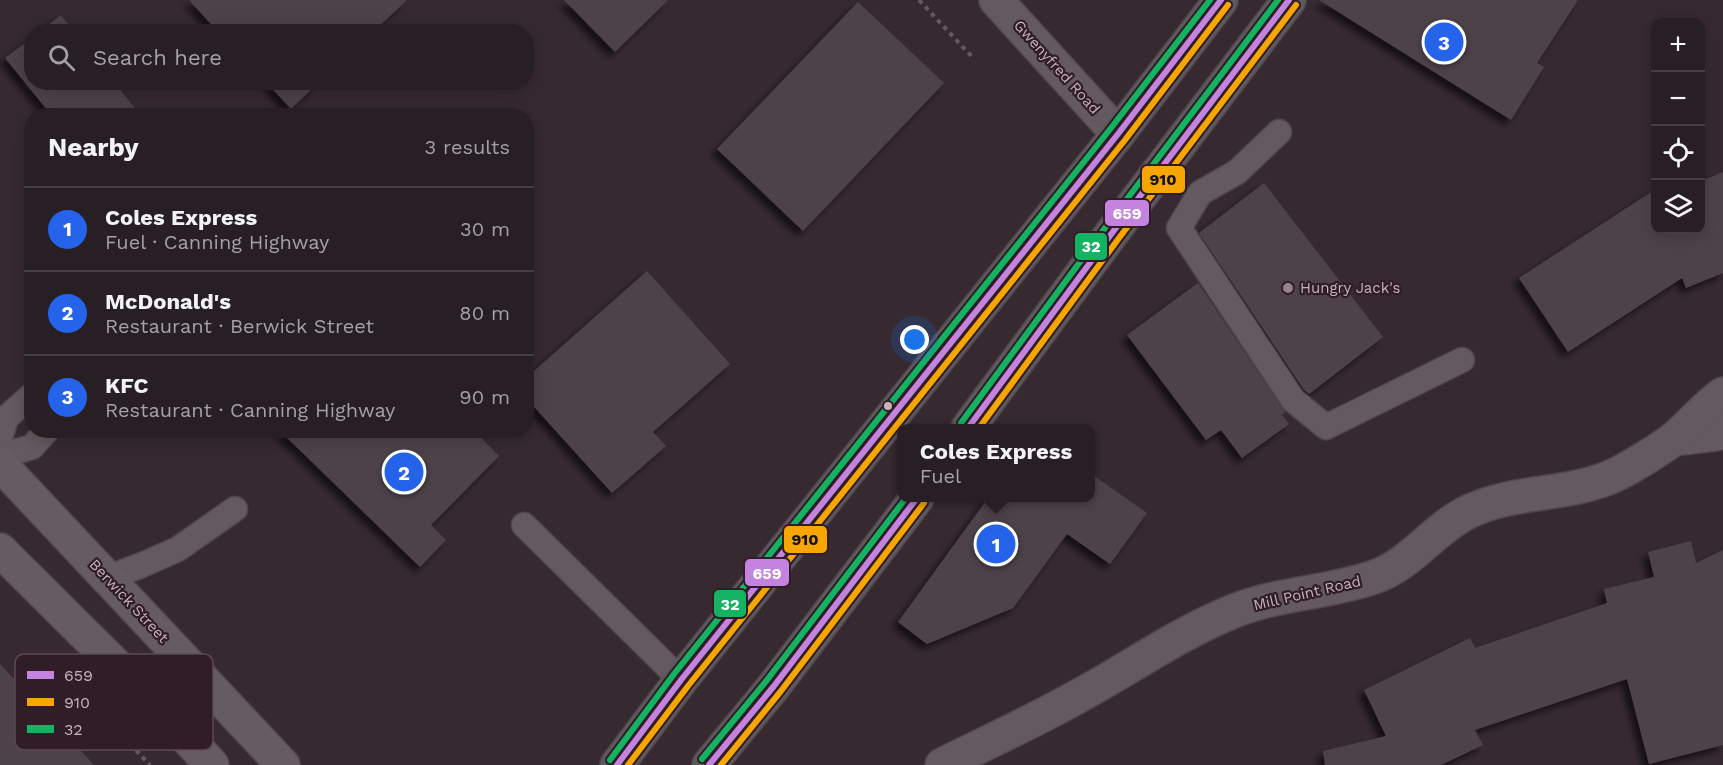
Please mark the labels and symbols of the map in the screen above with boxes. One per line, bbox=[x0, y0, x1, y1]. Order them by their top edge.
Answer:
street label: Gwenyfred Road bbox=[1010, 16, 1104, 118]
pin: 3 bbox=[1424, 20, 1464, 64]
line badge: 910 bbox=[1141, 165, 1186, 194]
text: 910 bbox=[1149, 170, 1177, 189]
line badge: 659 bbox=[1104, 199, 1150, 227]
text: 659 bbox=[1112, 204, 1142, 223]
line badge: 32 bbox=[1074, 232, 1108, 261]
text: 32 bbox=[1081, 237, 1101, 256]
place label: Hungry Jack's bbox=[1300, 279, 1401, 297]
marker: Hungry Jack's bbox=[1281, 281, 1295, 295]
your location bbox=[900, 325, 929, 354]
unlabelled marker bbox=[882, 400, 894, 412]
pin: 2 bbox=[384, 450, 424, 494]
pin: 1 bbox=[976, 522, 1016, 566]
line badge: 910 bbox=[783, 525, 828, 554]
text: 910 bbox=[791, 530, 819, 549]
street label: Berwick Street bbox=[86, 555, 173, 647]
line badge: 659 bbox=[744, 558, 790, 587]
text: 659 bbox=[752, 564, 782, 583]
street label: Mill Point Road bbox=[1251, 572, 1363, 614]
line badge: 32 bbox=[713, 589, 747, 618]
text: 32 bbox=[720, 595, 740, 614]
legend bbox=[15, 654, 213, 750]
text: 659 bbox=[64, 666, 93, 685]
text: 910 bbox=[64, 693, 90, 712]
text: 32 bbox=[64, 720, 83, 739]

